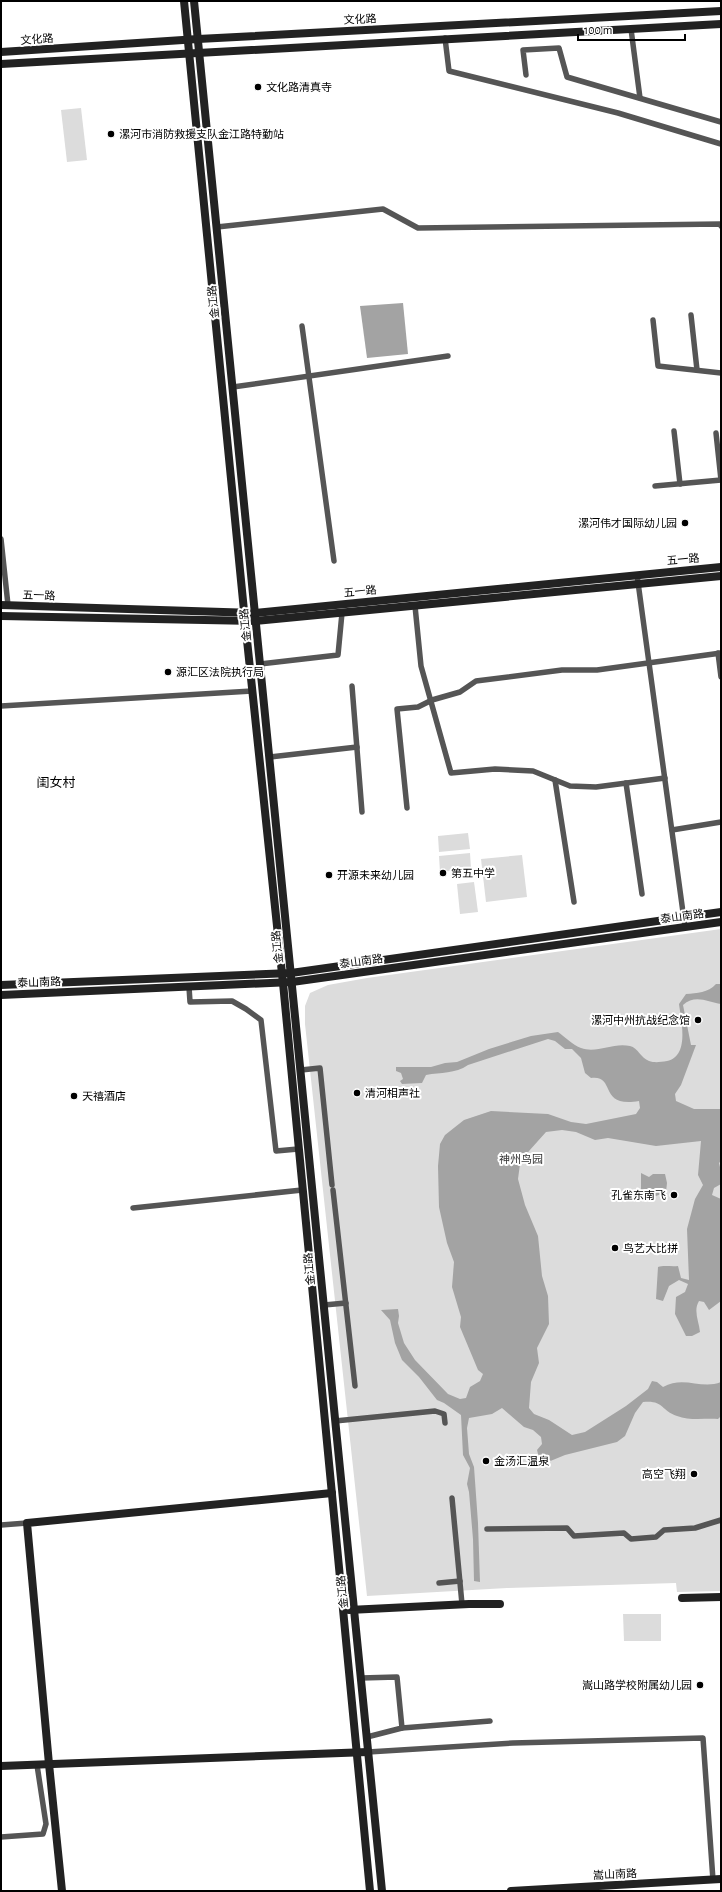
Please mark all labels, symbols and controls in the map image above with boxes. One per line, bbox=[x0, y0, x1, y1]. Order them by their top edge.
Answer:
street label: 文化路 bbox=[343, 12, 377, 26]
scale bar bbox=[578, 16, 685, 42]
text: 100 m bbox=[584, 24, 612, 36]
street label: 文化路 bbox=[20, 32, 54, 46]
place label: 文化路清真寺 bbox=[266, 81, 332, 93]
marker: 文化路清真寺 bbox=[253, 82, 263, 92]
place label: 漯河市消防救援支队金江路特勤站 bbox=[119, 128, 284, 140]
marker: 漯河市消防救援支队金江路特勤站 bbox=[106, 129, 116, 139]
street label: 金江路 bbox=[205, 285, 221, 319]
place label: 漯河伟才国际幼儿园 bbox=[578, 517, 677, 529]
marker: 漯河伟才国际幼儿园 bbox=[680, 518, 690, 528]
street label: 五一路 bbox=[666, 552, 700, 566]
street label: 五一路 bbox=[343, 583, 377, 599]
street label: 五一路 bbox=[22, 588, 56, 602]
street label: 金江路 bbox=[237, 608, 253, 642]
place label: 源汇区法院执行局 bbox=[176, 666, 264, 678]
marker: 源汇区法院执行局 bbox=[163, 667, 173, 677]
district label: 闺女村 bbox=[36, 775, 76, 790]
place label: 第五中学 bbox=[451, 867, 495, 879]
marker: 第五中学 bbox=[438, 868, 448, 878]
place label: 开源未来幼儿园 bbox=[337, 869, 414, 881]
marker: 开源未来幼儿园 bbox=[324, 870, 334, 880]
street label: 泰山南路 bbox=[659, 907, 705, 925]
street label: 金江路 bbox=[269, 930, 285, 964]
street label: 泰山南路 bbox=[338, 952, 384, 970]
street label: 泰山南路 bbox=[17, 975, 61, 989]
place label: 漯河中州抗战纪念馆 bbox=[591, 1014, 690, 1026]
marker: 漯河中州抗战纪念馆 bbox=[693, 1015, 703, 1025]
place label: 清河相声社 bbox=[365, 1087, 420, 1099]
marker: 清河相声社 bbox=[352, 1088, 362, 1098]
place label: 天禧酒店 bbox=[82, 1090, 126, 1102]
marker: 天禧酒店 bbox=[69, 1091, 79, 1101]
park label: 神州鸟园 bbox=[499, 1153, 543, 1165]
place label: 孔雀东南飞 bbox=[611, 1189, 666, 1201]
marker: 孔雀东南飞 bbox=[669, 1190, 679, 1200]
place label: 鸟艺大比拼 bbox=[623, 1242, 678, 1254]
marker: 鸟艺大比拼 bbox=[610, 1243, 620, 1253]
street label: 金江路 bbox=[302, 1252, 316, 1286]
place label: 金汤汇温泉 bbox=[494, 1455, 550, 1467]
marker: 金汤汇温泉 bbox=[481, 1456, 491, 1466]
place label: 高空飞翔 bbox=[642, 1468, 686, 1480]
marker: 高空飞翔 bbox=[689, 1469, 699, 1479]
street label: 金江路 bbox=[334, 1575, 350, 1609]
place label: 嵩山路学校附属幼儿园 bbox=[582, 1679, 692, 1691]
marker: 嵩山路学校附属幼儿园 bbox=[695, 1680, 705, 1690]
street label: 嵩山南路 bbox=[593, 1867, 637, 1881]

